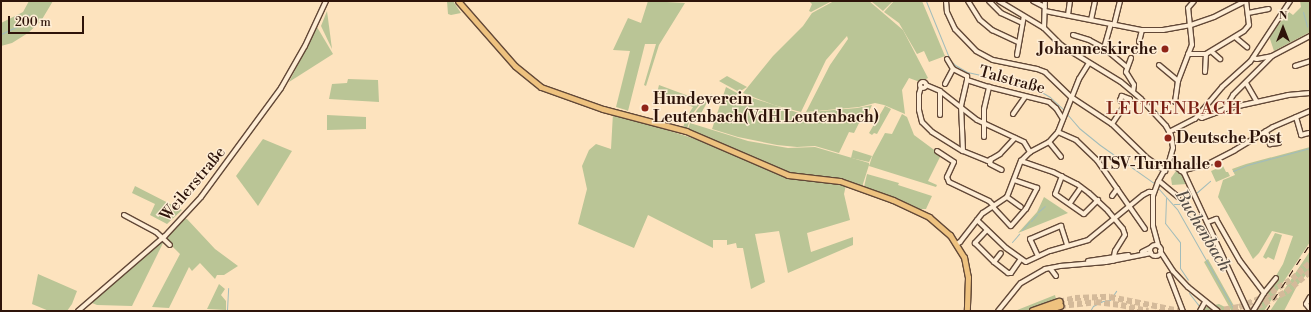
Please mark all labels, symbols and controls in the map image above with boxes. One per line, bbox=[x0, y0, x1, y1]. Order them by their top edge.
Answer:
scale bar bbox=[10, 8, 86, 34]
north arrow bbox=[1263, 8, 1303, 48]
text: N bbox=[1279, 9, 1287, 23]
text: 200 m bbox=[15, 15, 51, 30]
place label: Johanneskirche bbox=[1038, 39, 1157, 59]
marker: Johanneskirche bbox=[1160, 44, 1170, 54]
street label: Talstraße bbox=[977, 62, 1047, 98]
place label: Hundeverein Leutenbach(VdH Leutenbach) bbox=[653, 89, 879, 127]
district label: LEUTENBACH bbox=[1106, 98, 1242, 120]
marker: Hundeverein Leutenbach(VdH Leutenbach) bbox=[640, 103, 650, 113]
place label: Deutsche Post bbox=[1176, 128, 1281, 148]
marker: Deutsche Post bbox=[1163, 133, 1173, 143]
street label: Weilerstraße bbox=[156, 143, 230, 225]
place label: TSV-Turnhalle bbox=[1099, 154, 1210, 174]
marker: TSV-Turnhalle bbox=[1213, 159, 1223, 169]
water label: Buchenbach bbox=[1170, 187, 1234, 275]

